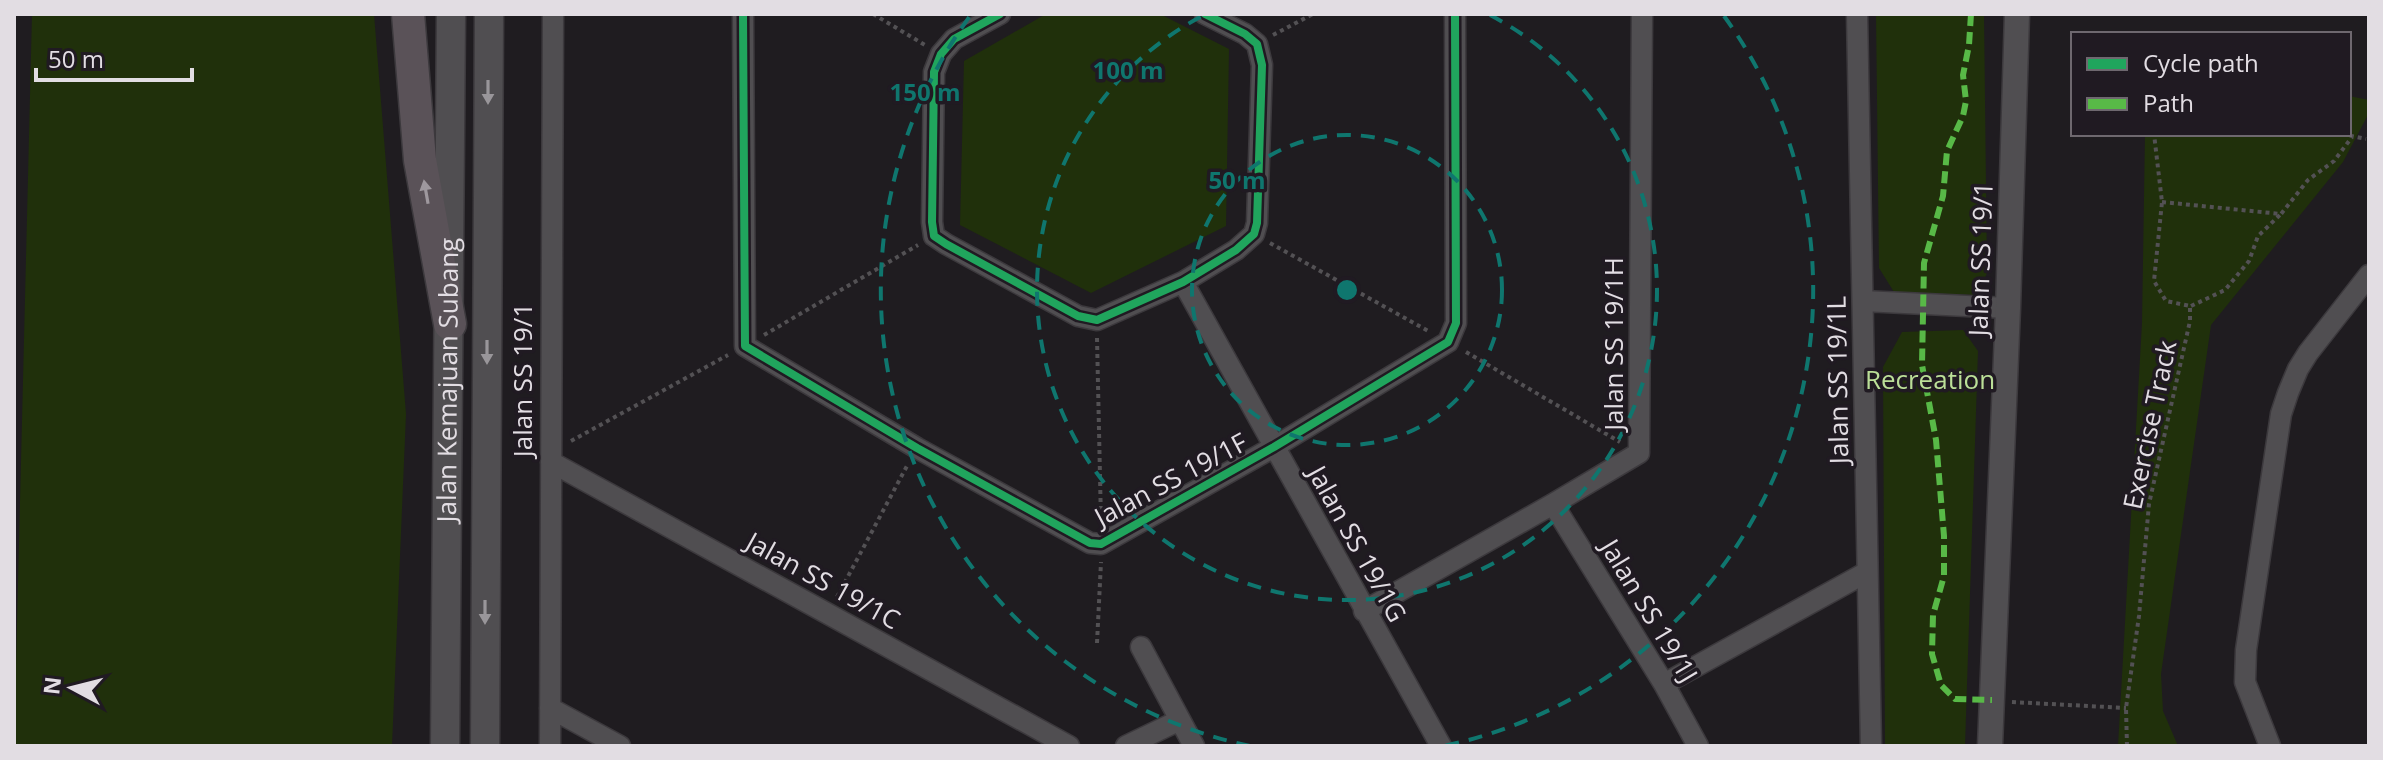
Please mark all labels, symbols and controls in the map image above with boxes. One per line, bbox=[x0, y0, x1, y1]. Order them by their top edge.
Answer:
scale bar bbox=[36, 32, 192, 82]
legend bbox=[2071, 32, 2351, 136]
text: 50 m bbox=[48, 42, 104, 75]
text: Cycle path bbox=[2143, 46, 2259, 79]
text: 100 m bbox=[1093, 53, 1163, 86]
text: 150 m bbox=[890, 75, 960, 108]
one-way arrow bbox=[482, 80, 494, 105]
text: Path bbox=[2143, 86, 2194, 119]
text: 50 m bbox=[1208, 163, 1266, 196]
one-way arrow bbox=[419, 179, 431, 204]
street label: Jalan SS 19/1 bbox=[1959, 181, 2001, 340]
street label: Jalan Kemajuan Subang bbox=[428, 238, 466, 525]
street label: Jalan SS 19/1H bbox=[1595, 257, 1631, 434]
centre of rings bbox=[1333, 276, 1361, 304]
street label: Jalan SS 19/1L bbox=[1818, 296, 1857, 467]
street label: Jalan SS 19/1 bbox=[504, 303, 540, 460]
street label: Exercise Track bbox=[2114, 337, 2185, 512]
one-way arrow bbox=[481, 340, 493, 365]
park label: Recreation bbox=[1865, 361, 1995, 397]
street label: Jalan SS 19/1F bbox=[1085, 424, 1253, 536]
street label: Jalan SS 19/1G bbox=[1299, 456, 1416, 628]
street label: Jalan SS 19/1C bbox=[737, 521, 907, 637]
street label: Jalan SS 19/1J bbox=[1591, 529, 1707, 689]
one-way arrow bbox=[479, 600, 491, 625]
north arrow bbox=[32, 648, 112, 728]
text: N bbox=[35, 675, 67, 696]

